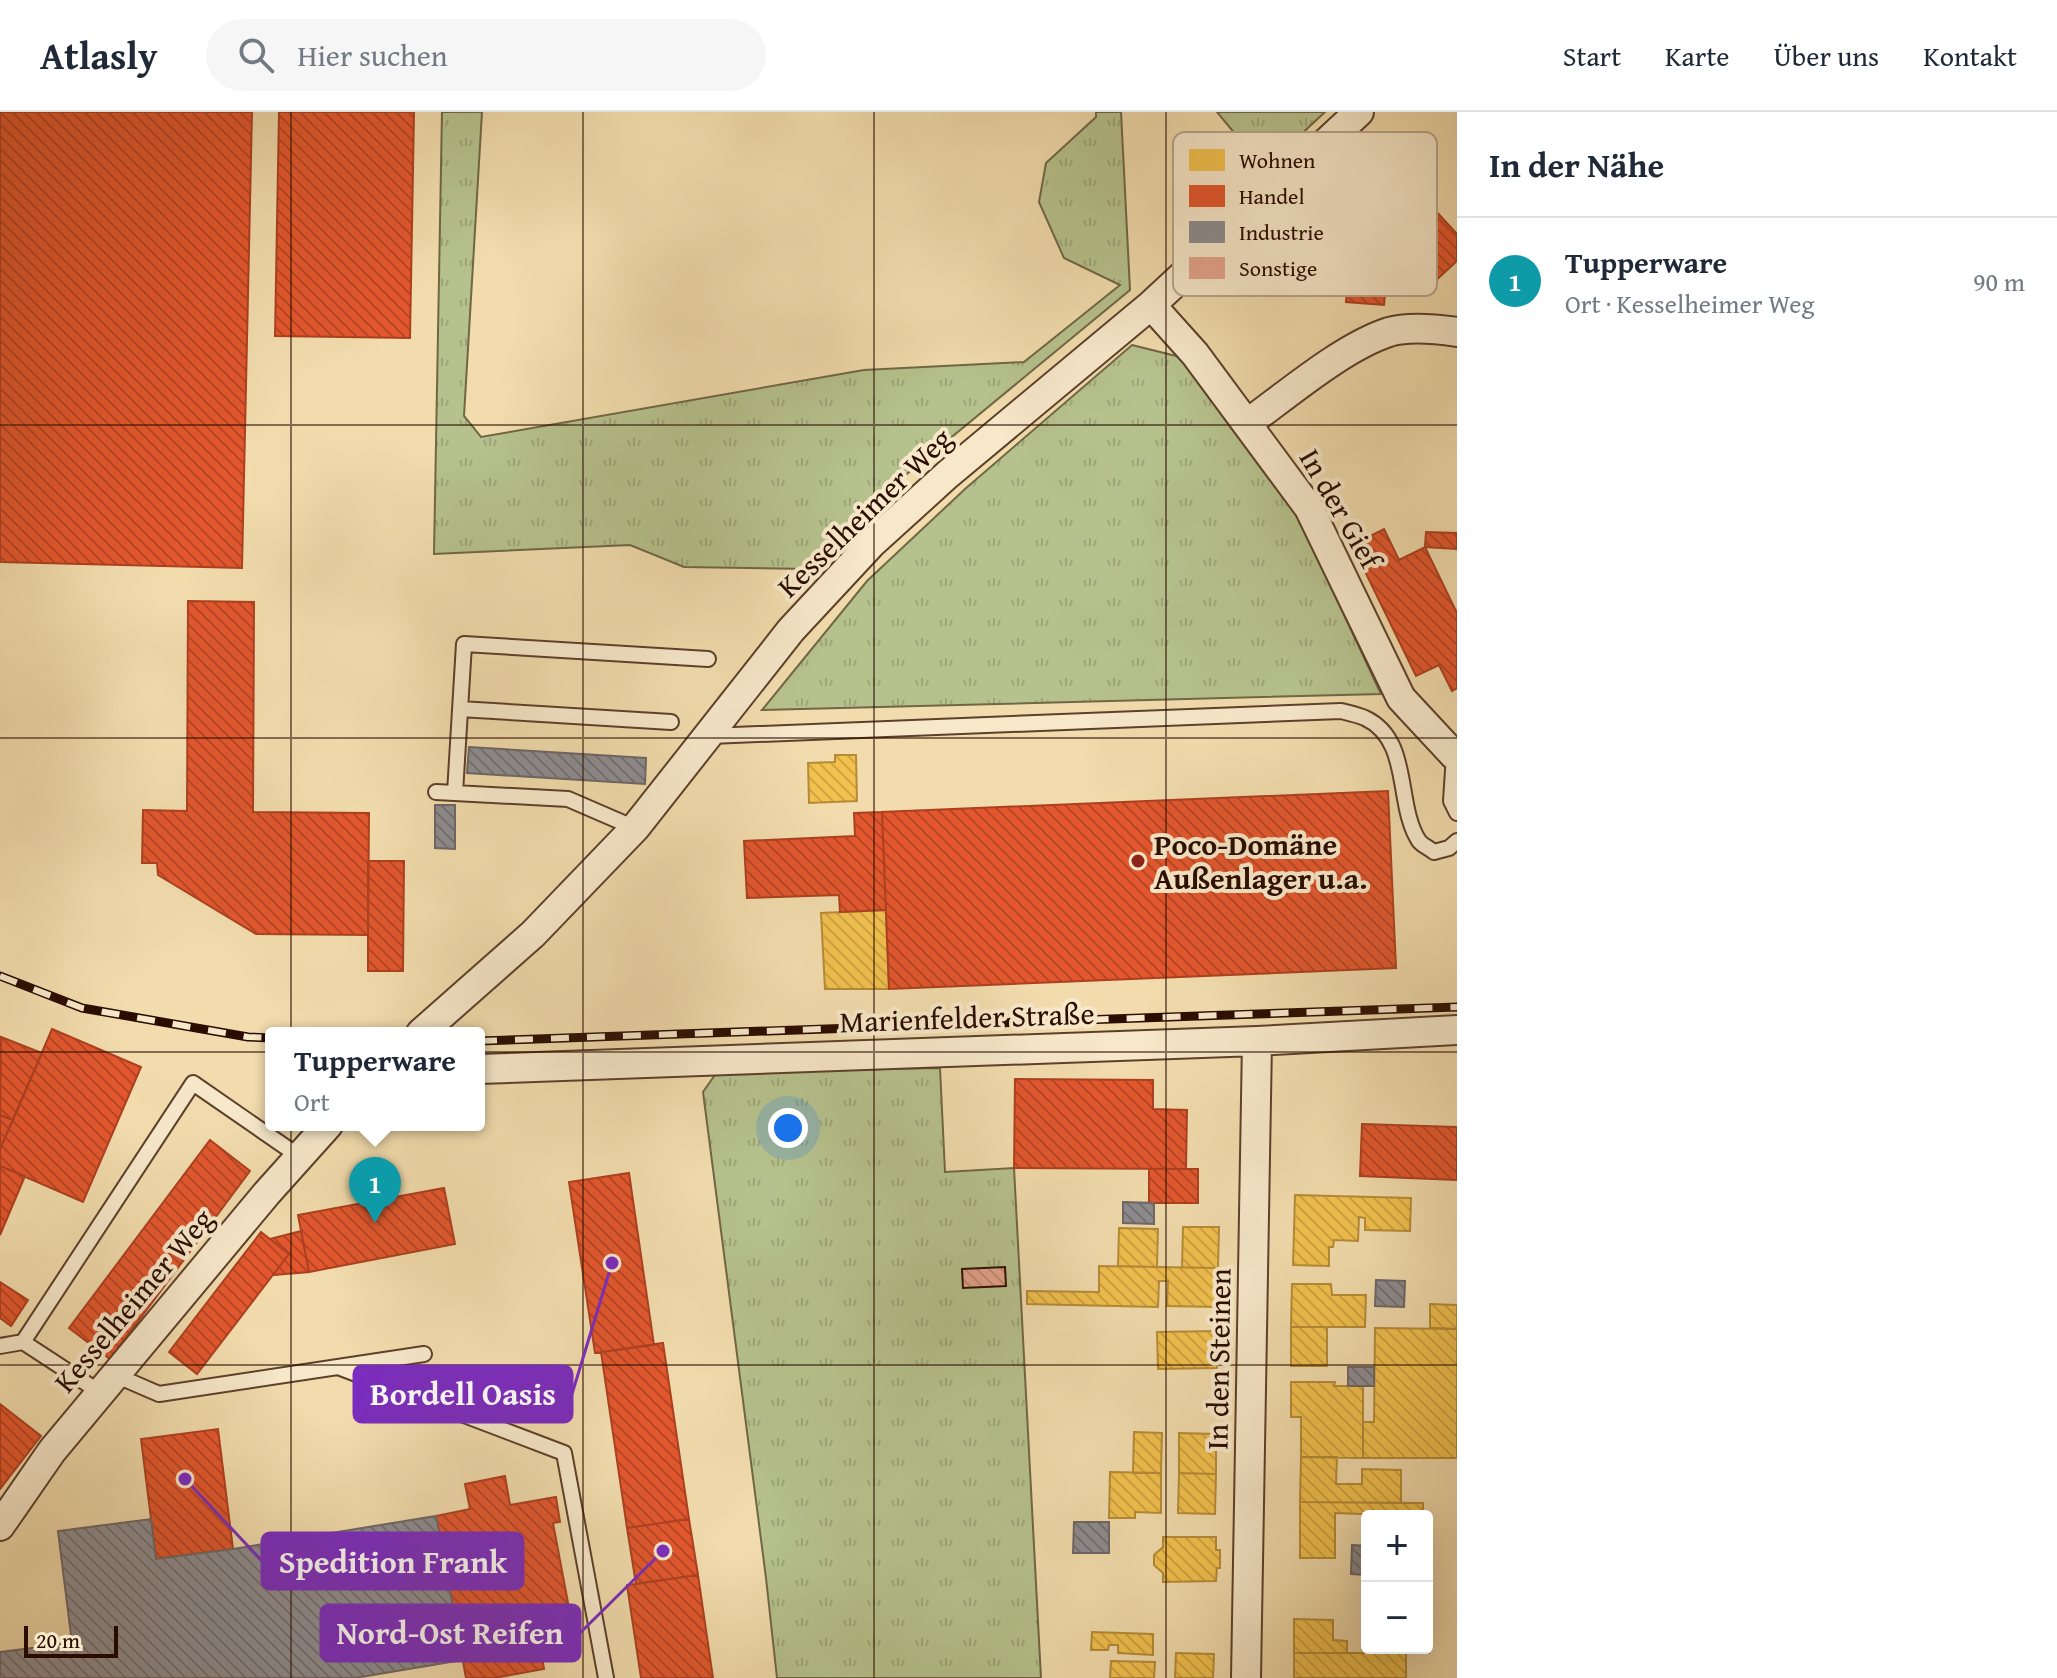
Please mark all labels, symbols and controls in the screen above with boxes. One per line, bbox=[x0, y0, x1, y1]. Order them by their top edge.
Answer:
search box bbox=[206, 19, 766, 91]
text: Atlasly bbox=[40, 27, 158, 83]
icon: search bbox=[234, 33, 278, 77]
text: Hier suchen bbox=[298, 33, 448, 77]
text: Start bbox=[1563, 35, 1621, 76]
text: Karte bbox=[1665, 35, 1729, 76]
text: Über uns bbox=[1773, 35, 1879, 76]
text: Kontakt bbox=[1923, 35, 2017, 76]
legend bbox=[1173, 132, 1437, 296]
text: In der Nähe bbox=[1489, 140, 1664, 189]
text: Wohnen bbox=[1239, 144, 1316, 176]
text: Handel bbox=[1239, 180, 1305, 212]
text: Industrie bbox=[1239, 216, 1324, 248]
text: Tupperware bbox=[1565, 240, 1727, 284]
text: Sonstige bbox=[1239, 252, 1317, 284]
text: 1 bbox=[1508, 262, 1522, 301]
text: 90 m bbox=[1973, 262, 2025, 301]
text: Ort · Kesselheimer Weg bbox=[1565, 284, 1814, 323]
street label: Kesselheimer Weg bbox=[767, 417, 961, 607]
street label: In der Gief bbox=[1289, 440, 1395, 579]
place label: Poco-Domäne Außenlager u.a. bbox=[1154, 822, 1368, 900]
marker: Poco-Domäne Außenlager u.a. bbox=[1129, 852, 1147, 870]
street label: Marienfelder Straße bbox=[839, 991, 1095, 1043]
popup bbox=[265, 1027, 485, 1131]
text: Tupperware bbox=[294, 1038, 456, 1082]
text: Ort bbox=[294, 1082, 330, 1121]
your location bbox=[768, 1108, 808, 1148]
pin: 1 bbox=[349, 1157, 401, 1223]
street label: Kesselheimer Weg bbox=[43, 1198, 223, 1402]
street label: In den Steinen bbox=[1194, 1268, 1242, 1450]
callout: Bordell Oasis bbox=[354, 1366, 572, 1422]
text: Bordell Oasis bbox=[370, 1370, 556, 1417]
map controls bbox=[1361, 1510, 1433, 1654]
button: + bbox=[1361, 1510, 1433, 1582]
callout: Spedition Frank bbox=[262, 1533, 523, 1589]
text: Spedition Frank bbox=[279, 1538, 508, 1585]
button: − bbox=[1361, 1582, 1433, 1654]
callout: Nord-Ost Reifen bbox=[321, 1605, 580, 1661]
text: Nord-Ost Reifen bbox=[336, 1609, 564, 1656]
scale bar bbox=[24, 1622, 118, 1658]
text: 20 m bbox=[36, 1624, 80, 1656]

